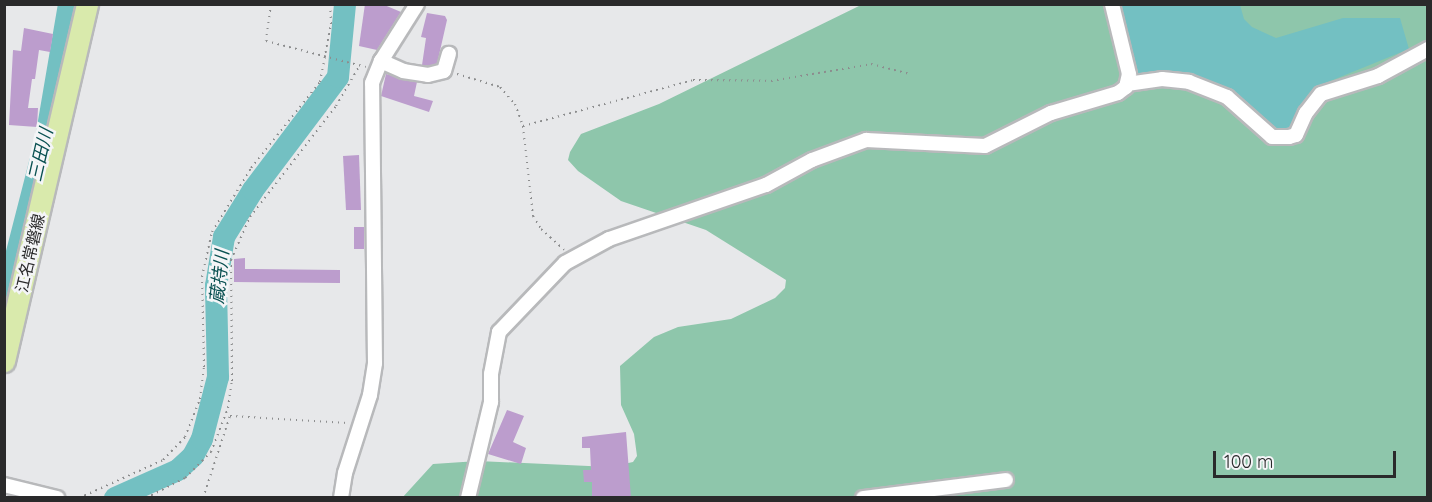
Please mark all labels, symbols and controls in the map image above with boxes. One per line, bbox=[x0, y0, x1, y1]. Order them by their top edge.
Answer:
water label: 三田川 bbox=[24, 126, 58, 184]
street label: 江名常磐線 bbox=[12, 212, 48, 294]
water label: 蔵持川 bbox=[206, 249, 234, 305]
scale bar bbox=[1216, 439, 1399, 477]
text: 100 m bbox=[1224, 450, 1273, 473]

